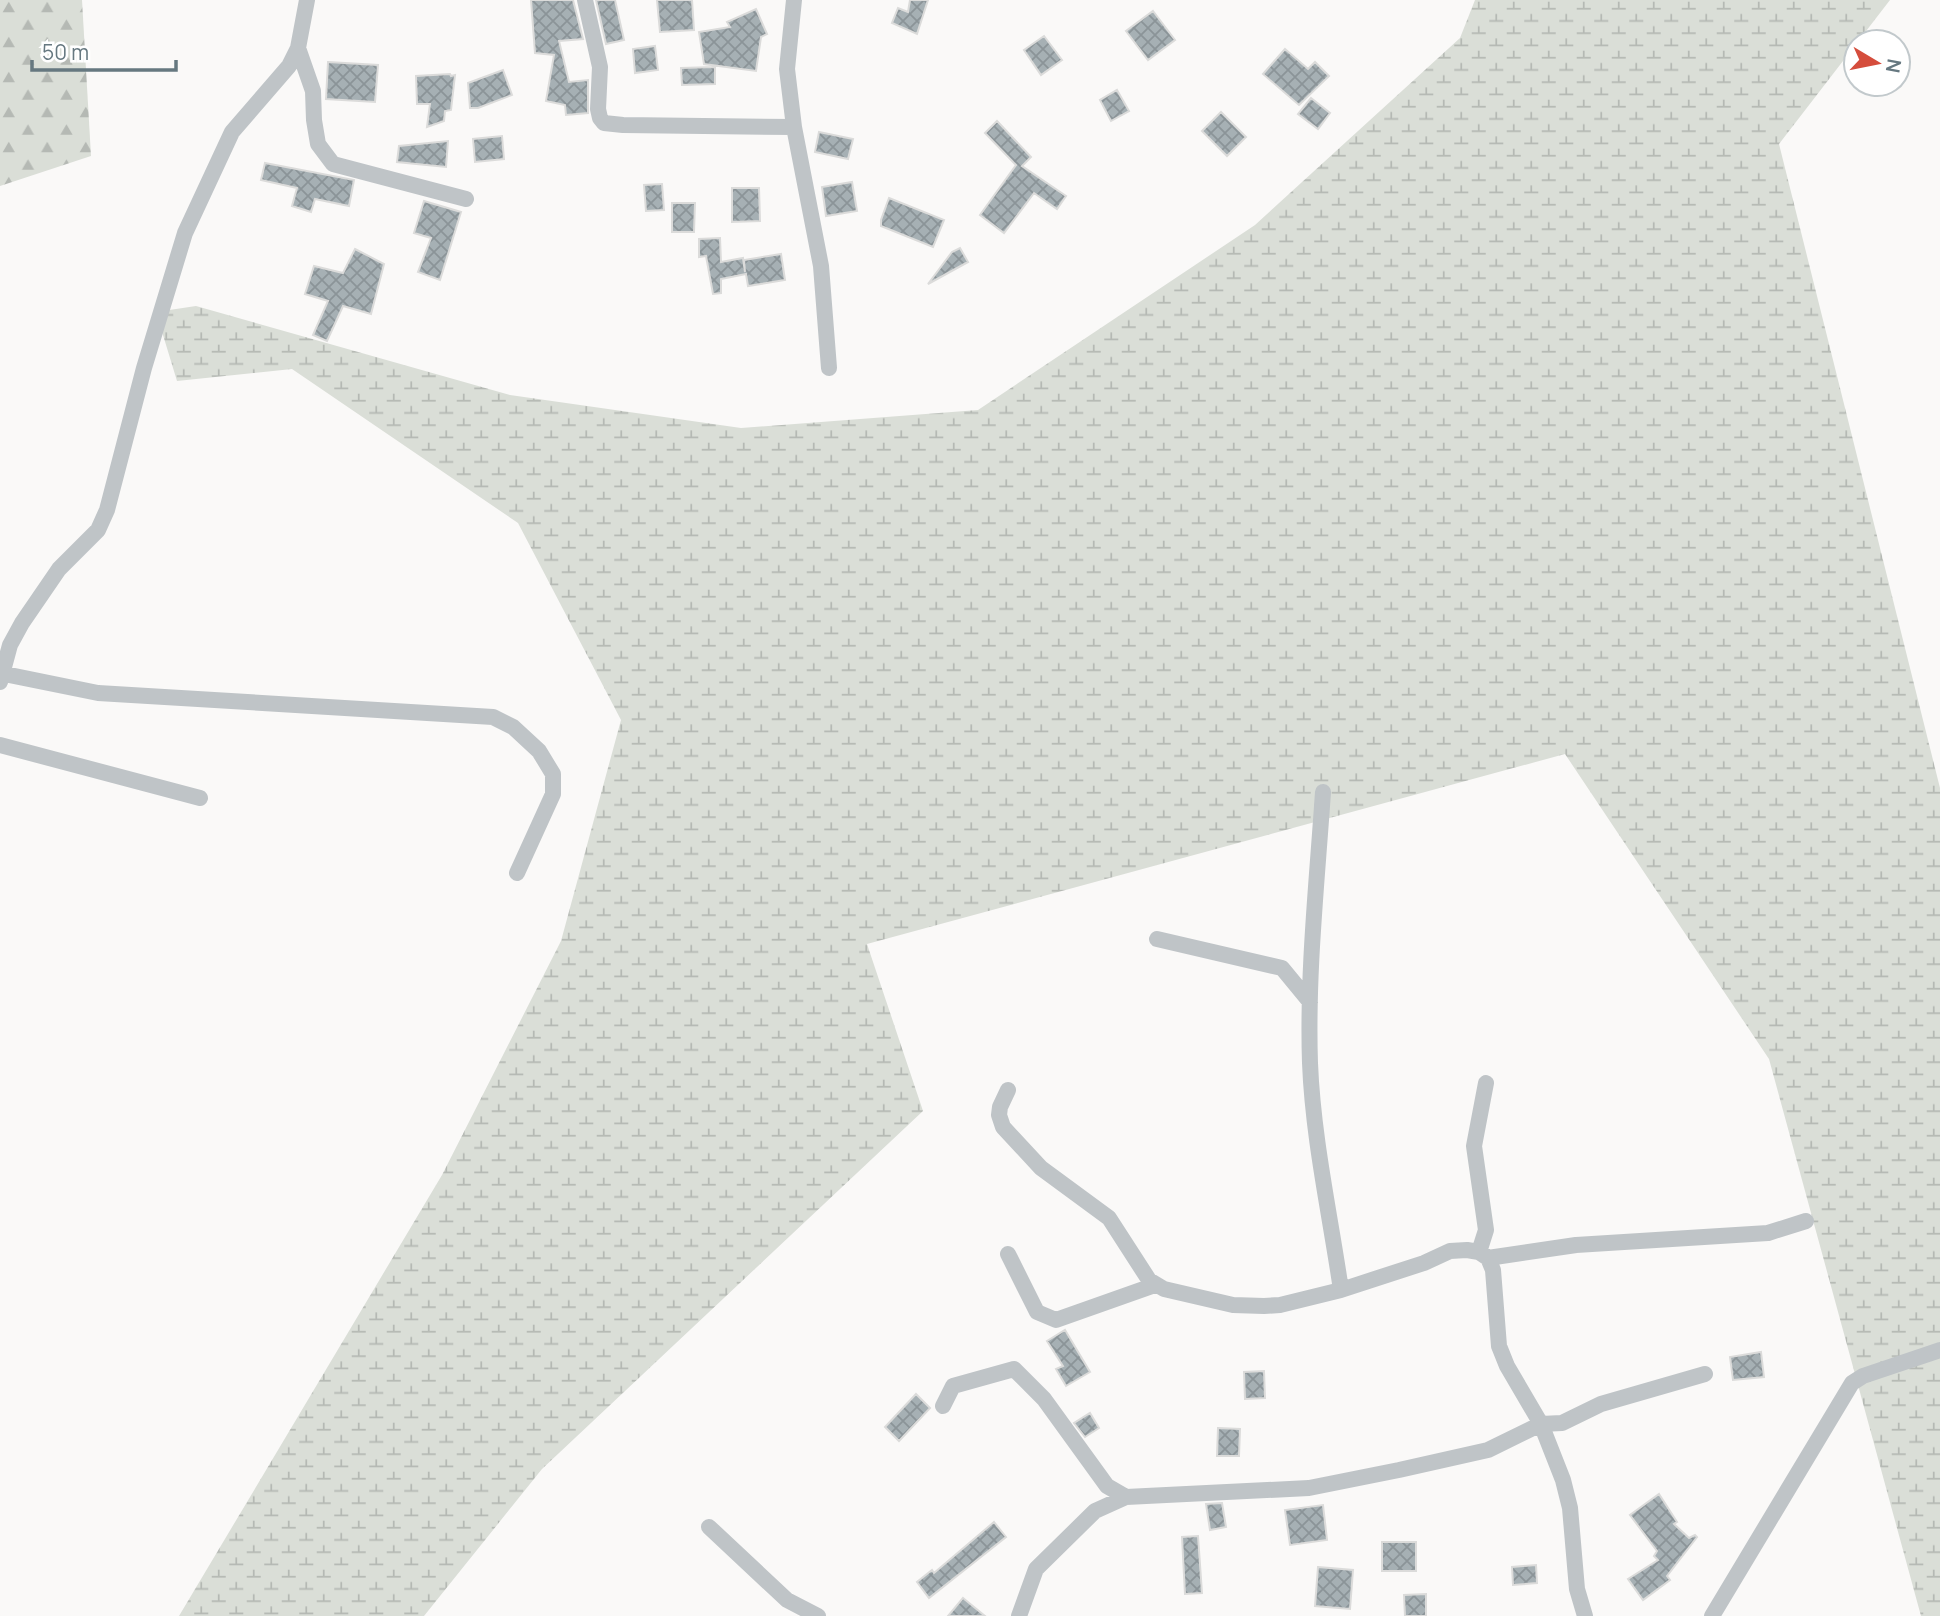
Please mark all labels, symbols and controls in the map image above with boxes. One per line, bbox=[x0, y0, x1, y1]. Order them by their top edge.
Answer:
scale bar bbox=[32, 28, 175, 72]
north arrow bbox=[1842, 28, 1912, 98]
text: 50 m bbox=[42, 38, 89, 66]
text: N bbox=[1880, 57, 1908, 75]

